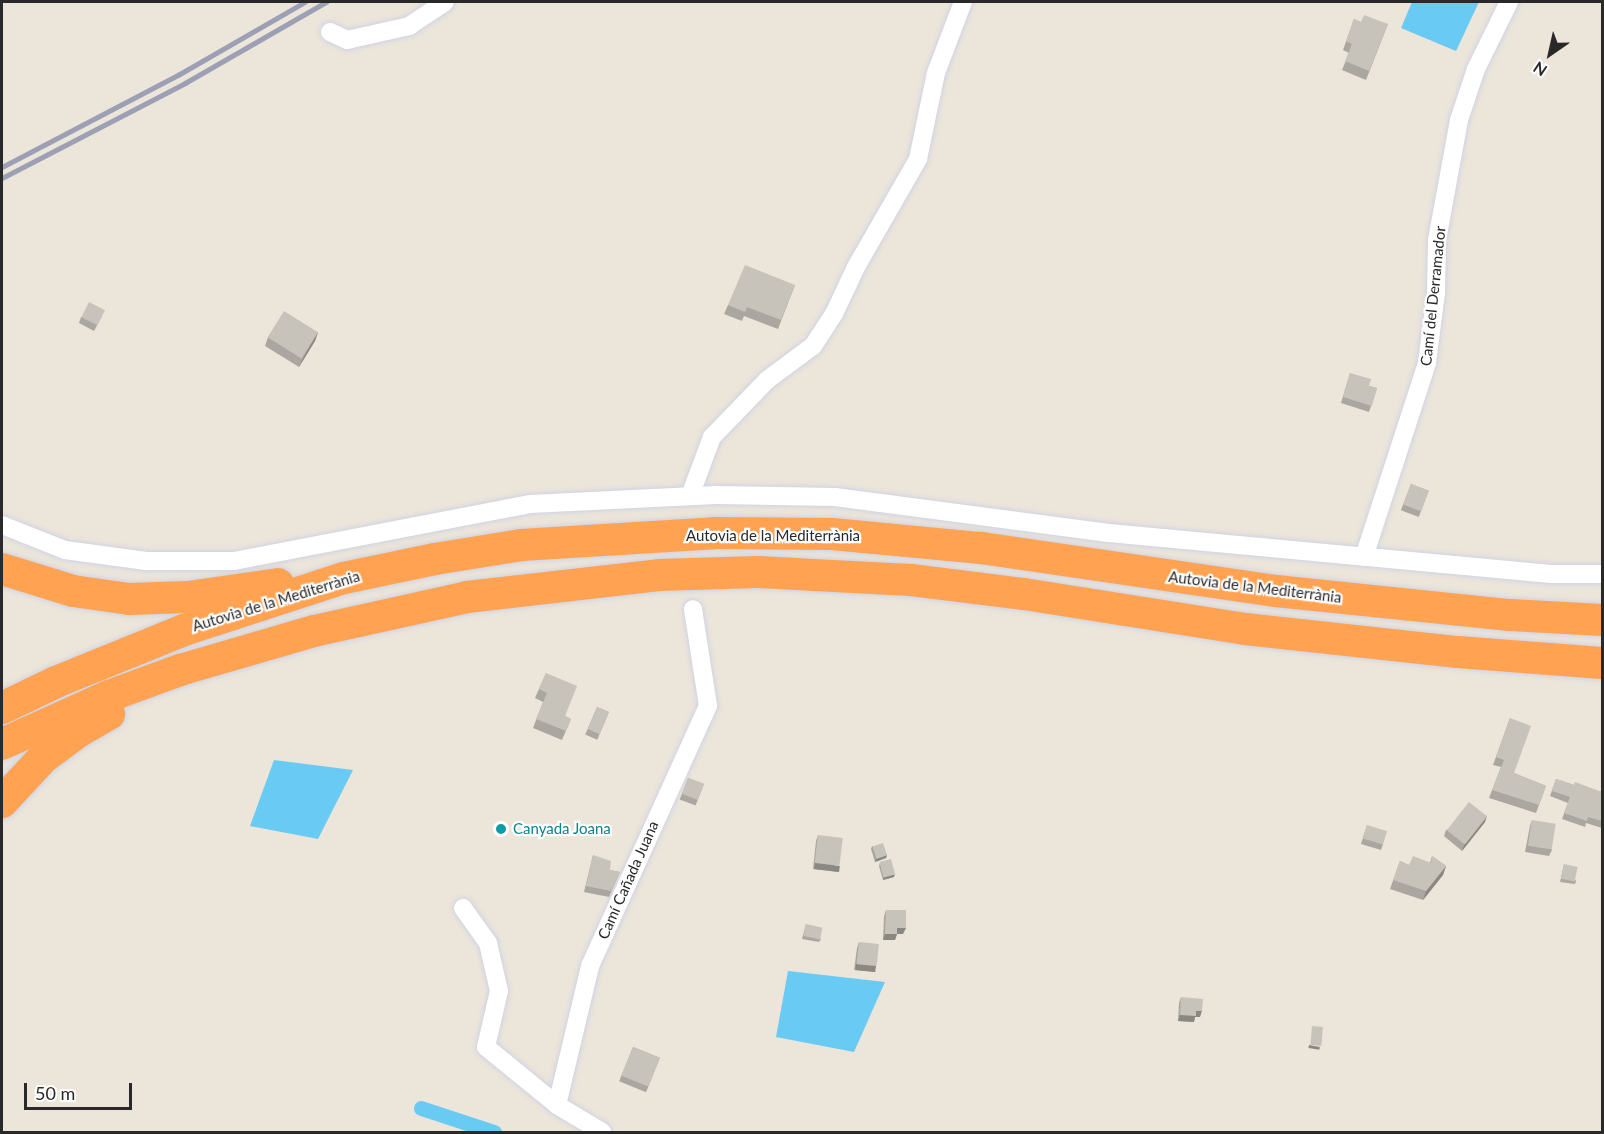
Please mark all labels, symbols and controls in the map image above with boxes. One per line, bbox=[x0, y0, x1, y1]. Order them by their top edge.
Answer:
north arrow bbox=[1520, 24, 1580, 84]
text: N bbox=[1529, 58, 1550, 81]
street label: Camí del Derramador bbox=[1417, 225, 1449, 367]
street label: Autovia de la Mediterrània bbox=[686, 527, 860, 545]
street label: Autovia de la Mediterrània bbox=[190, 567, 362, 635]
street label: Autovia de la Mediterrània bbox=[1167, 567, 1343, 607]
street label: Camí Cañada Juana bbox=[594, 818, 662, 942]
place label: Canyada Joana bbox=[513, 820, 611, 838]
marker: Canyada Joana bbox=[494, 822, 508, 836]
scale bar bbox=[27, 1071, 135, 1109]
text: 50 m bbox=[35, 1082, 75, 1104]

